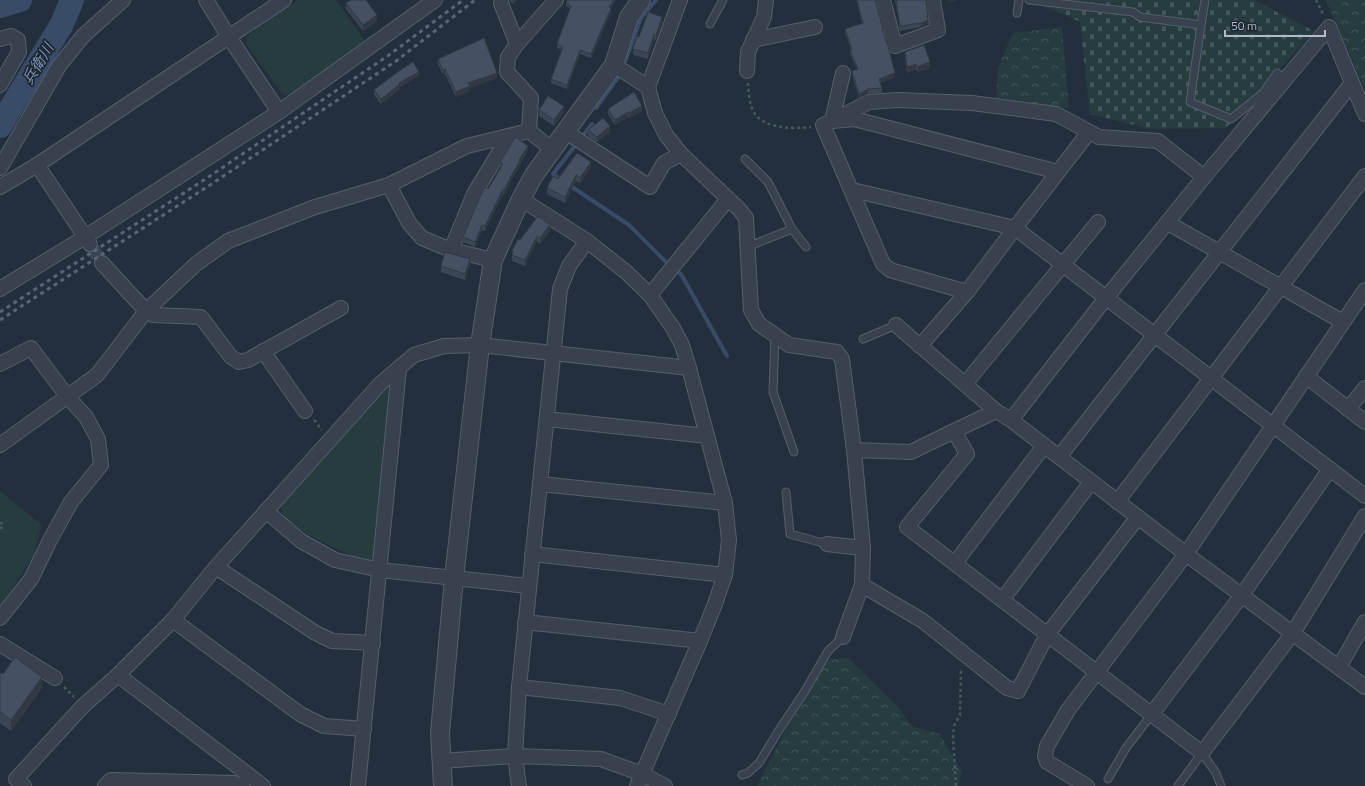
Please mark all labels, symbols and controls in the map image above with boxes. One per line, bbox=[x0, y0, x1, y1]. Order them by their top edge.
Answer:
scale bar bbox=[1225, 12, 1325, 38]
text: 50 m bbox=[1231, 16, 1257, 35]
water label: 兵衛川 bbox=[16, 37, 60, 89]

